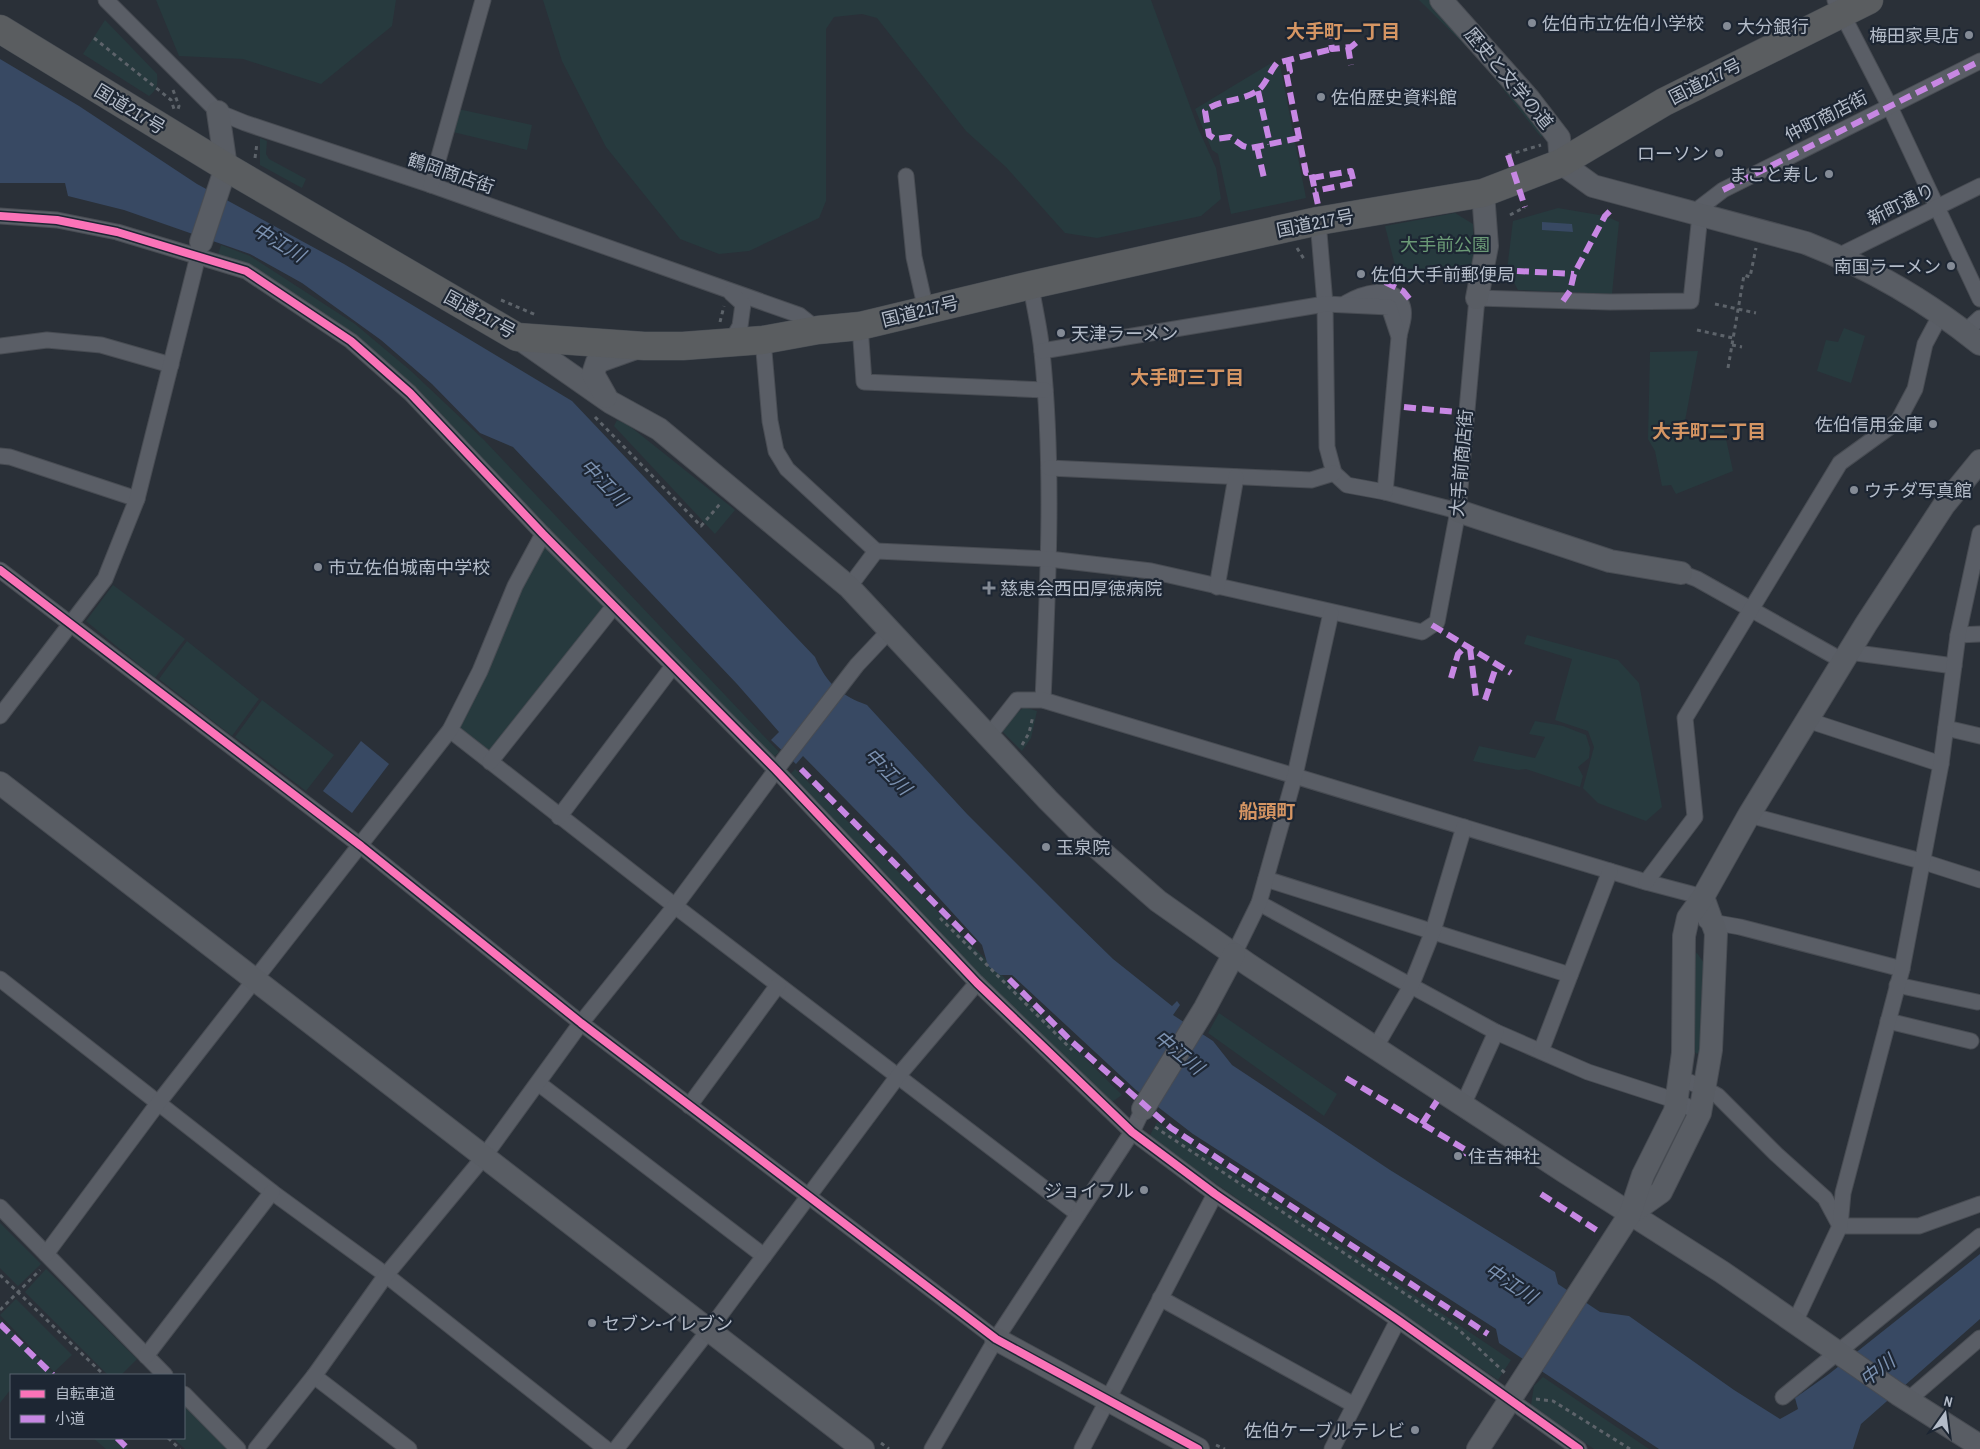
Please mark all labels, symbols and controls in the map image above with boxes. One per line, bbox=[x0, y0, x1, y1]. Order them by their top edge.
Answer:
place label: 佐伯市立佐伯小学校 bbox=[1542, 11, 1704, 36]
place label: 大分銀行 bbox=[1737, 14, 1809, 39]
marker: 佐伯市立佐伯小学校 bbox=[1526, 17, 1538, 29]
district label: 大手町一丁目 bbox=[1286, 18, 1400, 44]
marker: 大分銀行 bbox=[1721, 20, 1733, 32]
street label: 歴史と文学の道 bbox=[1459, 22, 1559, 134]
place label: 梅田家具店 bbox=[1869, 23, 1959, 48]
marker: 梅田家具店 bbox=[1963, 29, 1975, 41]
street label: 国道217号 bbox=[1664, 52, 1746, 110]
street label: 国道217号 bbox=[90, 78, 170, 140]
street label: 仲町商店街 bbox=[1780, 84, 1872, 148]
place label: 佐伯歴史資料館 bbox=[1331, 85, 1457, 110]
marker: 佐伯歴史資料館 bbox=[1315, 91, 1327, 103]
place label: ローソン bbox=[1637, 141, 1709, 166]
street label: 鶴岡商店街 bbox=[404, 147, 498, 199]
marker: ローソン bbox=[1713, 147, 1725, 159]
place label: まこと寿し bbox=[1729, 162, 1819, 187]
marker: まこと寿し bbox=[1823, 168, 1835, 180]
street label: 新町通り bbox=[1863, 177, 1939, 231]
street label: 国道217号 bbox=[1274, 203, 1356, 243]
water label: 中江川 bbox=[248, 216, 312, 269]
park label: 大手前公園 bbox=[1400, 232, 1490, 257]
place label: 南国ラーメン bbox=[1834, 254, 1941, 279]
marker: 南国ラーメン bbox=[1945, 260, 1957, 272]
place label: 佐伯大手前郵便局 bbox=[1371, 262, 1515, 287]
marker: 佐伯大手前郵便局 bbox=[1355, 268, 1367, 280]
street label: 国道217号 bbox=[440, 284, 520, 344]
street label: 国道217号 bbox=[879, 289, 961, 333]
place label: 天津ラーメン bbox=[1071, 321, 1178, 346]
marker: 天津ラーメン bbox=[1055, 327, 1067, 339]
district label: 大手町三丁目 bbox=[1130, 364, 1244, 390]
street label: 大手前商店街 bbox=[1444, 408, 1478, 518]
place label: 佐伯信用金庫 bbox=[1815, 412, 1923, 437]
district label: 大手町二丁目 bbox=[1652, 418, 1766, 444]
marker: 佐伯信用金庫 bbox=[1927, 418, 1939, 430]
water label: 中江川 bbox=[575, 453, 635, 513]
place label: ウチダ写真館 bbox=[1864, 478, 1972, 503]
marker: ウチダ写真館 bbox=[1848, 484, 1860, 496]
place label: 市立佐伯城南中学校 bbox=[328, 555, 490, 580]
marker: 市立佐伯城南中学校 bbox=[312, 561, 324, 573]
place label: 慈恵会西田厚徳病院 bbox=[1000, 576, 1162, 601]
marker: 慈恵会西田厚徳病院 bbox=[982, 581, 996, 595]
water label: 中江川 bbox=[859, 742, 919, 802]
district label: 船頭町 bbox=[1238, 798, 1296, 824]
place label: 玉泉院 bbox=[1056, 835, 1110, 860]
marker: 玉泉院 bbox=[1040, 841, 1052, 853]
water label: 中江川 bbox=[1149, 1024, 1211, 1081]
place label: 住吉神社 bbox=[1468, 1144, 1540, 1169]
marker: 住吉神社 bbox=[1452, 1150, 1464, 1162]
place label: ジョイフル bbox=[1044, 1178, 1134, 1203]
marker: ジョイフル bbox=[1138, 1184, 1150, 1196]
water label: 中江川 bbox=[1480, 1257, 1544, 1311]
place label: セブン-イレブン bbox=[602, 1311, 733, 1336]
marker: セブン-イレブン bbox=[586, 1317, 598, 1329]
water label: 中川 bbox=[1854, 1347, 1902, 1392]
legend bbox=[10, 1374, 185, 1439]
text: 自転車道 bbox=[55, 1383, 115, 1404]
north arrow bbox=[1920, 1389, 1970, 1439]
text: N bbox=[1942, 1392, 1954, 1411]
text: 小道 bbox=[55, 1408, 85, 1429]
place label: 佐伯ケーブルテレビ bbox=[1244, 1418, 1405, 1443]
marker: 佐伯ケーブルテレビ bbox=[1409, 1424, 1421, 1436]

